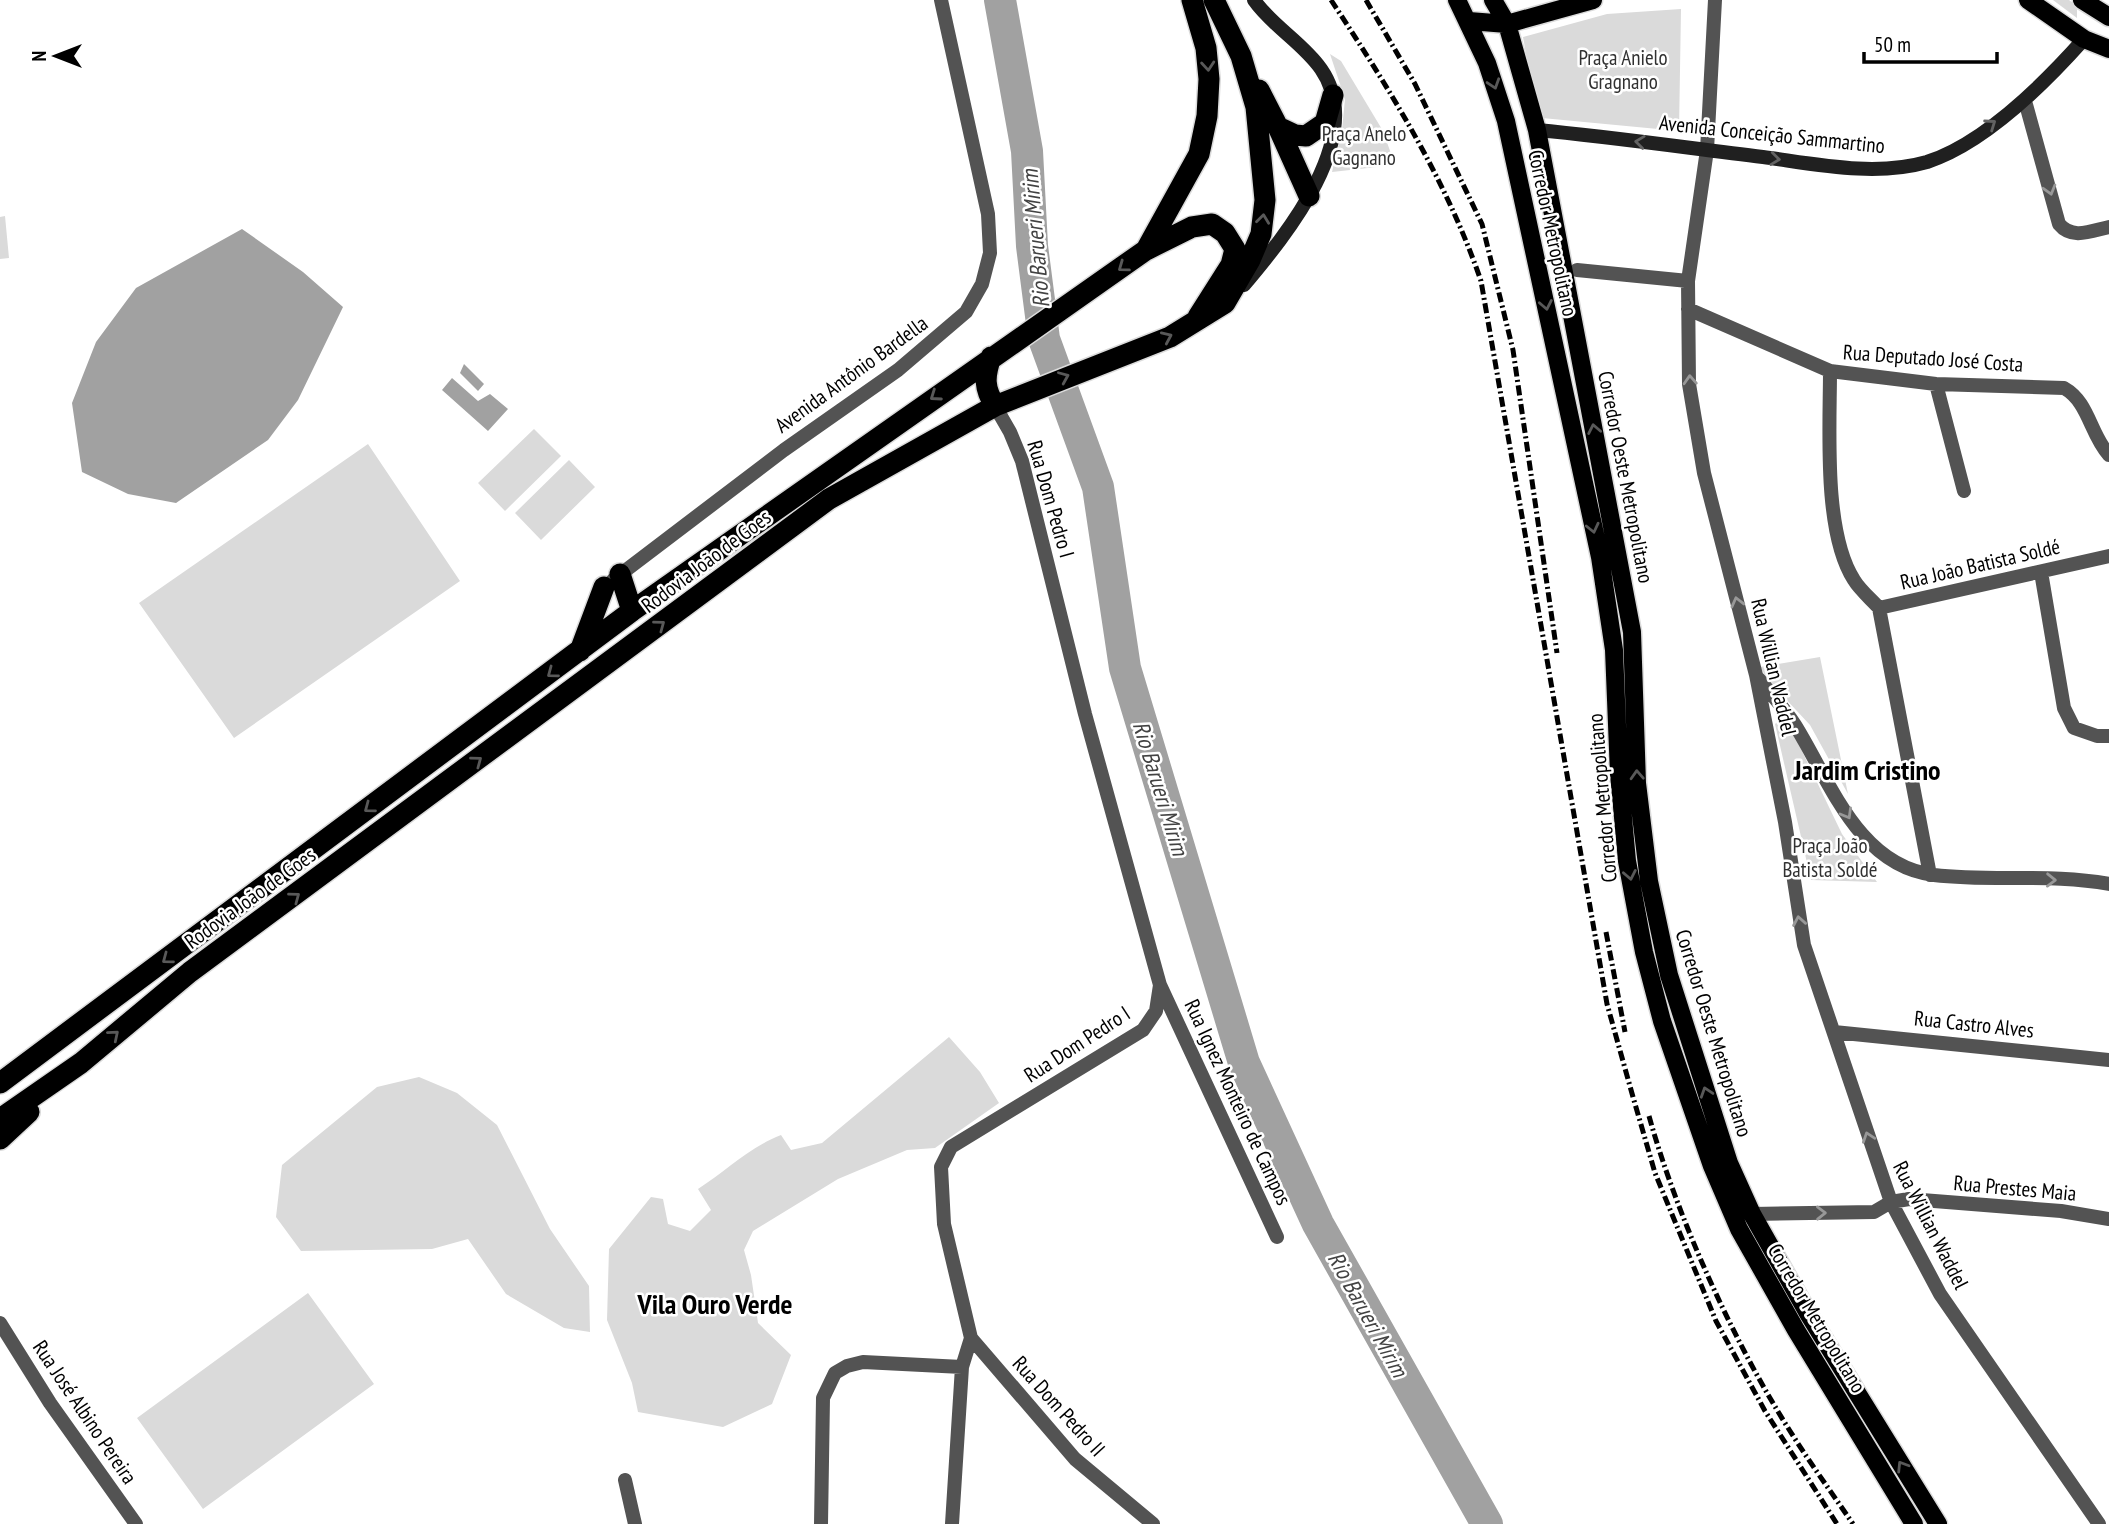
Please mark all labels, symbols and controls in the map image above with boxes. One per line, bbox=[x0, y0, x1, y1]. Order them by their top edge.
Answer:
north arrow bbox=[21, 21, 91, 91]
scale bar bbox=[1864, 21, 1997, 65]
text: 50 m bbox=[1874, 31, 1911, 58]
park label: Praça Anielo Gragnano bbox=[1578, 44, 1668, 95]
text: N bbox=[27, 51, 51, 61]
one-way arrow bbox=[1200, 61, 1215, 72]
one-way arrow bbox=[1485, 78, 1500, 90]
street label: Avenida Conceição Sammartino bbox=[1658, 109, 1886, 159]
park label: Praça Anelo Gagnano bbox=[1322, 120, 1406, 171]
one-way arrow bbox=[1983, 120, 1996, 132]
one-way arrow bbox=[1634, 134, 1645, 149]
street label: Corredor Metropolitano bbox=[1522, 147, 1584, 319]
one-way arrow bbox=[1769, 151, 1781, 166]
water label: Rio Barueri Mirim bbox=[1014, 167, 1055, 309]
one-way arrow bbox=[2042, 184, 2056, 196]
one-way arrow bbox=[1255, 213, 1270, 225]
one-way arrow bbox=[1118, 259, 1131, 271]
one-way arrow bbox=[1537, 299, 1552, 311]
street label: Avenida Antônio Bardella bbox=[769, 309, 933, 439]
one-way arrow bbox=[1160, 331, 1173, 345]
street label: Rua Deputado José Costa bbox=[1842, 338, 2024, 378]
street label: Corredor Oeste Metropolitano bbox=[1592, 369, 1660, 585]
one-way arrow bbox=[1058, 372, 1070, 386]
one-way arrow bbox=[1682, 374, 1697, 385]
one-way arrow bbox=[930, 388, 943, 400]
one-way arrow bbox=[1587, 423, 1602, 435]
street label: Rua Dom Pedro I bbox=[1021, 437, 1081, 561]
street label: Rodovia João de Goes bbox=[636, 503, 776, 619]
one-way arrow bbox=[1585, 522, 1600, 534]
street label: Rua João Batista Soldé bbox=[1897, 532, 2063, 596]
one-way arrow bbox=[1731, 596, 1745, 608]
street label: Rua Willian Waddel bbox=[1745, 596, 1803, 738]
one-way arrow bbox=[652, 621, 665, 634]
one-way arrow bbox=[547, 665, 560, 677]
street label: Corredor Metropolitano bbox=[1581, 712, 1623, 884]
water label: Rio Barueri Mirim bbox=[1127, 717, 1196, 861]
district label: Jardim Cristino bbox=[1793, 751, 1940, 788]
one-way arrow bbox=[469, 757, 482, 770]
one-way arrow bbox=[1630, 769, 1645, 780]
one-way arrow bbox=[364, 800, 377, 813]
one-way arrow bbox=[1839, 807, 1852, 819]
park label: Praça João Batista Soldé bbox=[1782, 832, 1878, 883]
street label: Rodovia João de Goes bbox=[179, 841, 321, 955]
one-way arrow bbox=[1622, 869, 1637, 881]
one-way arrow bbox=[2046, 872, 2057, 888]
one-way arrow bbox=[287, 893, 300, 905]
one-way arrow bbox=[1792, 915, 1807, 927]
street label: Corredor Oeste Metropolitano bbox=[1670, 926, 1758, 1140]
one-way arrow bbox=[162, 950, 175, 963]
street label: Rua Ignez Monteiro de Campos bbox=[1178, 995, 1298, 1209]
street label: Rua Dom Pedro I bbox=[1019, 1000, 1135, 1088]
street label: Rua Castro Alves bbox=[1913, 1004, 2035, 1044]
one-way arrow bbox=[106, 1031, 119, 1043]
one-way arrow bbox=[1700, 1086, 1714, 1099]
one-way arrow bbox=[1862, 1132, 1876, 1144]
street label: Rua Willian Waddel bbox=[1887, 1156, 1975, 1294]
street label: Rua Prestes Maia bbox=[1953, 1169, 2077, 1207]
one-way arrow bbox=[1816, 1205, 1826, 1221]
street label: Corredor Metropolitano bbox=[1762, 1238, 1872, 1398]
water label: Rio Barueri Mirim bbox=[1322, 1246, 1415, 1383]
district label: Vila Ouro Verde bbox=[637, 1285, 792, 1322]
street label: Rua José Albino Pereira bbox=[27, 1335, 143, 1489]
street label: Rua Dom Pedro II bbox=[1007, 1350, 1111, 1462]
one-way arrow bbox=[1897, 1460, 1910, 1473]

